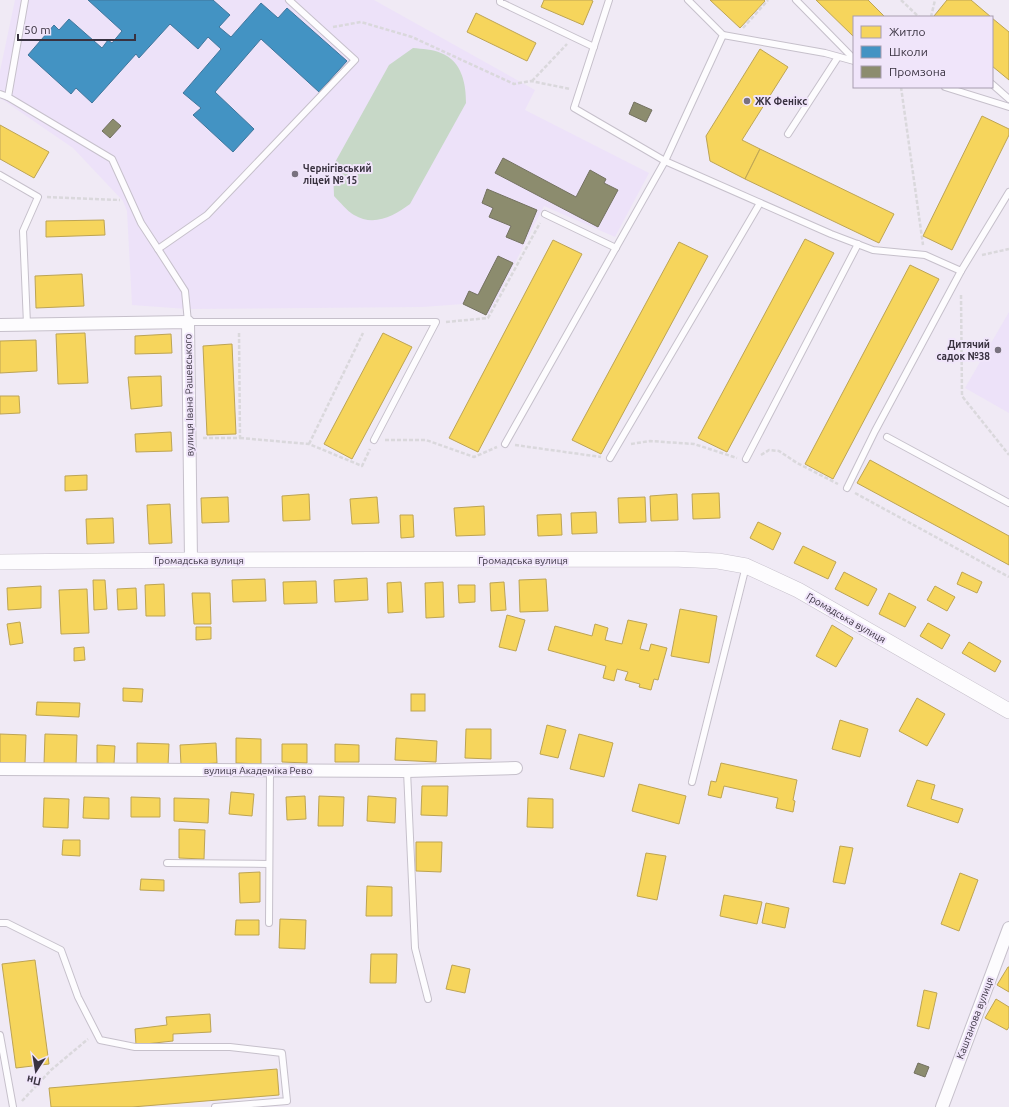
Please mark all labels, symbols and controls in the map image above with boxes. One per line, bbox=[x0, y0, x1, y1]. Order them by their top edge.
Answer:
scale bar bbox=[18, 16, 135, 42]
legend bbox=[853, 16, 993, 88]
text: 50 m bbox=[24, 23, 51, 36]
text: Житло bbox=[889, 25, 926, 38]
text: Школи bbox=[889, 45, 928, 58]
text: Промзона bbox=[889, 65, 946, 78]
marker: ЖК Фенікс bbox=[742, 96, 752, 106]
place label: ЖК Фенікс bbox=[755, 96, 807, 107]
place label: Чернігівський ліцей № 15 bbox=[303, 163, 372, 186]
marker: Чернігівський ліцей № 15 bbox=[290, 169, 300, 179]
street label: вулиця Івана Рашевського bbox=[182, 333, 196, 456]
place label: Дитячий садок №38 bbox=[937, 339, 990, 362]
marker: Дитячий садок №38 bbox=[993, 345, 1003, 355]
street label: Громадська вулиця bbox=[154, 555, 244, 566]
street label: Громадська вулиця bbox=[478, 555, 568, 566]
street label: Громадська вулиця bbox=[804, 591, 888, 645]
street label: вулиця Академіка Рево bbox=[204, 765, 312, 776]
street label: Каштанова вулиця bbox=[954, 976, 996, 1060]
north arrow bbox=[16, 1051, 56, 1091]
text: Пн bbox=[26, 1073, 42, 1088]

